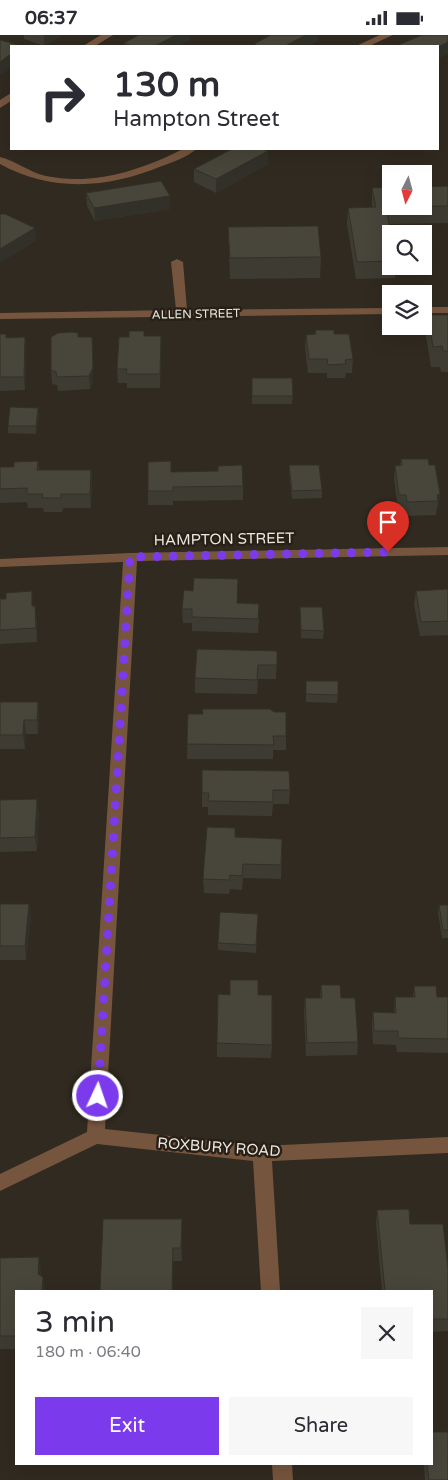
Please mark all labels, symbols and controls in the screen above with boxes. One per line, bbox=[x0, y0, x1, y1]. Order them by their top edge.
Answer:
text: 06:37 bbox=[25, 7, 78, 29]
text: 130 m bbox=[113, 64, 220, 106]
icon: right bbox=[30, 65, 95, 130]
text: Hampton Street bbox=[113, 106, 280, 132]
north arrow bbox=[382, 165, 432, 215]
map controls bbox=[382, 165, 432, 335]
button: search bbox=[382, 225, 432, 275]
button: layers bbox=[382, 285, 432, 335]
street label: ALLEN STREET bbox=[152, 306, 241, 322]
pin bbox=[367, 501, 409, 552]
icon: arrive bbox=[374, 508, 402, 536]
street label: HAMPTON STREET bbox=[153, 529, 295, 549]
position arrow bbox=[71, 1069, 123, 1121]
street label: ROXBURY ROAD bbox=[157, 1134, 281, 1160]
text: 3 min bbox=[35, 1304, 115, 1341]
button: close bbox=[361, 1307, 413, 1359]
text: 180 m · 06:40 bbox=[35, 1342, 141, 1362]
button: Exit bbox=[35, 1397, 219, 1455]
button: Share bbox=[229, 1397, 413, 1455]

